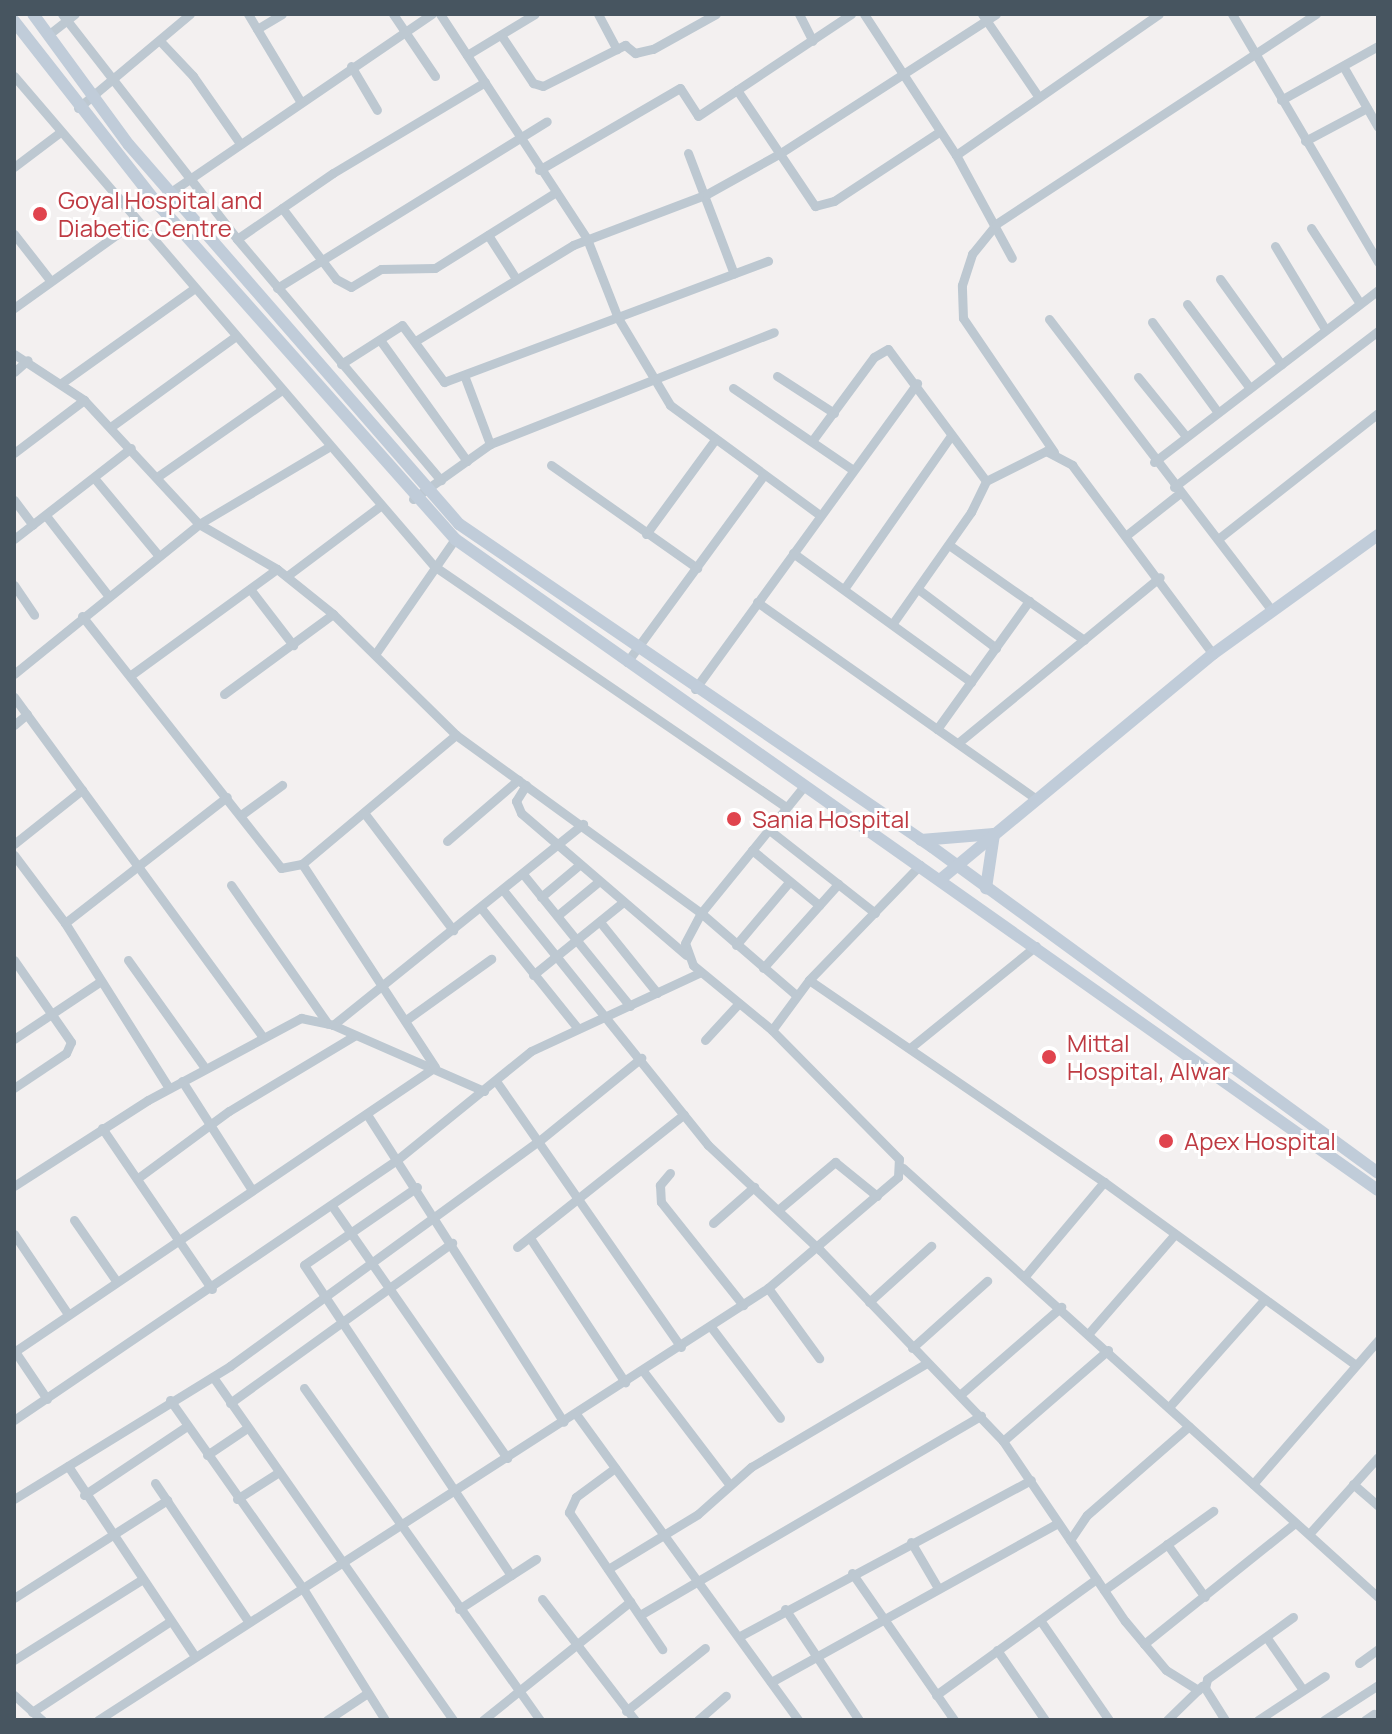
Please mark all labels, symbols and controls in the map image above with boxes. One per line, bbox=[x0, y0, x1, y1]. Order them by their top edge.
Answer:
place label: Goyal Hospital and Diabetic Centre bbox=[58, 186, 263, 242]
marker: Goyal Hospital and Diabetic Centre bbox=[29, 203, 51, 225]
place label: Sania Hospital bbox=[752, 805, 910, 833]
marker: Sania Hospital bbox=[723, 808, 745, 830]
place label: Mittal Hospital, Alwar bbox=[1067, 1029, 1230, 1085]
marker: Mittal Hospital, Alwar bbox=[1038, 1046, 1060, 1068]
place label: Apex Hospital bbox=[1184, 1127, 1336, 1155]
marker: Apex Hospital bbox=[1155, 1130, 1177, 1152]

